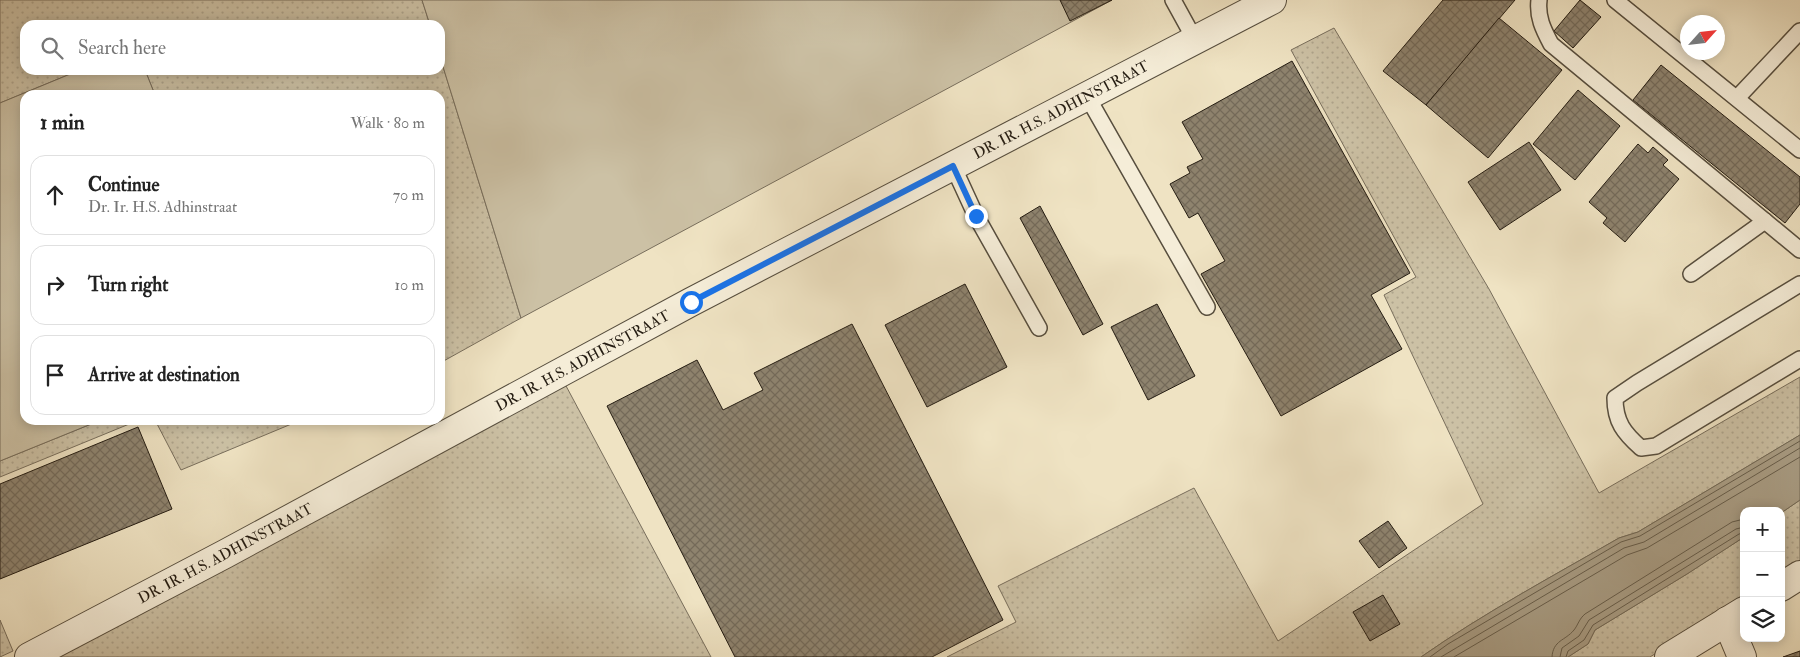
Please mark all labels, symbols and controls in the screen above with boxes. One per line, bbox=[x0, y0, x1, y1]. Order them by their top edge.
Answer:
north arrow bbox=[1680, 15, 1725, 60]
search box bbox=[20, 20, 445, 75]
icon: search bbox=[38, 34, 66, 62]
text: Search here bbox=[78, 36, 166, 60]
street label: DR. IR. H.S. ADHINSTRAAT bbox=[970, 57, 1152, 164]
text: 1 min bbox=[40, 109, 85, 136]
text: Walk · 80 m bbox=[350, 113, 425, 133]
text: Continue bbox=[88, 173, 159, 197]
icon: ahead bbox=[41, 181, 69, 209]
text: 70 m bbox=[393, 185, 424, 205]
text: Dr. Ir. H.S. Adhinstraat bbox=[88, 197, 237, 217]
route end bbox=[965, 205, 988, 228]
icon: right bbox=[41, 271, 69, 299]
text: Turn right bbox=[88, 273, 168, 297]
text: 10 m bbox=[394, 275, 424, 295]
route start bbox=[680, 291, 703, 314]
street label: DR. IR. H.S. ADHINSTRAAT bbox=[492, 306, 673, 416]
icon: arrive bbox=[41, 361, 69, 389]
text: Arrive at destination bbox=[88, 363, 240, 387]
street label: DR. IR. H.S. ADHINSTRAAT bbox=[135, 499, 316, 608]
map controls bbox=[1740, 507, 1785, 642]
button: + bbox=[1740, 507, 1785, 552]
button: − bbox=[1740, 552, 1785, 597]
button: layers bbox=[1740, 597, 1785, 642]

